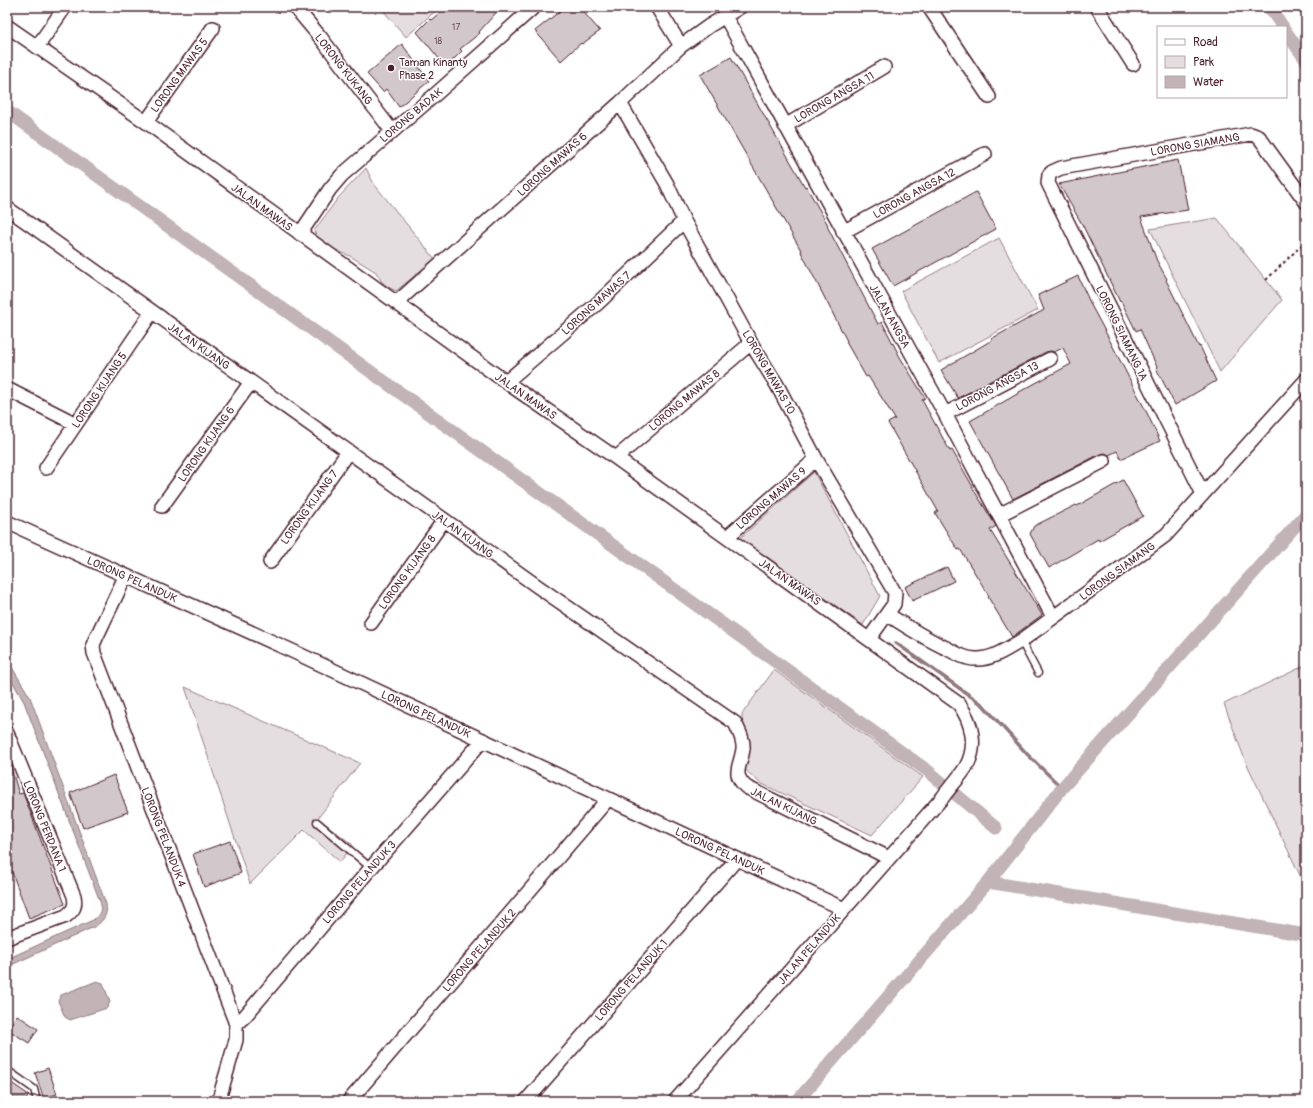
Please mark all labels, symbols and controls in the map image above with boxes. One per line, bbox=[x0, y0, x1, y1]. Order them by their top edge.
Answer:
house number: 17 bbox=[452, 22, 460, 33]
legend bbox=[1157, 26, 1287, 98]
street label: LORONG KUKANG bbox=[312, 31, 375, 107]
text: Road bbox=[1193, 35, 1218, 50]
street label: LORONG MAWAS 5 bbox=[148, 36, 211, 115]
house number: 18 bbox=[434, 36, 442, 47]
text: Park bbox=[1193, 55, 1214, 70]
place label: Taman Kinanty Phase 2 bbox=[399, 56, 468, 82]
marker: Taman Kinanty Phase 2 bbox=[386, 63, 396, 73]
street label: LORONG ANGSA 11 bbox=[792, 69, 877, 126]
text: Water bbox=[1193, 75, 1224, 90]
street label: LORONG BADAK bbox=[377, 85, 446, 145]
street label: LORONG MAWAS 6 bbox=[515, 130, 590, 199]
street label: LORONG SIAMANG bbox=[1150, 130, 1241, 159]
street label: LORONG ANGSA 12 bbox=[871, 165, 958, 221]
street label: JALAN MAWAS bbox=[229, 181, 295, 234]
street label: LORONG MAWAS 7 bbox=[559, 269, 634, 338]
street label: JALAN ANGSA bbox=[867, 282, 912, 350]
street label: LORONG SIAMANG 1A bbox=[1093, 284, 1150, 383]
street label: JALAN KIJANG bbox=[165, 320, 232, 373]
street label: LORONG MAWAS 10 bbox=[739, 328, 798, 416]
street label: LORONG KIJANG 5 bbox=[69, 350, 130, 431]
street label: LORONG ANGSA 13 bbox=[954, 359, 1041, 414]
street label: LORONG MAWAS 8 bbox=[646, 367, 723, 434]
street label: JALAN MAWAS bbox=[492, 370, 559, 422]
street label: LORONG KIJANG 6 bbox=[175, 404, 237, 485]
street label: LORONG MAWAS 9 bbox=[734, 464, 809, 532]
street label: LORONG KIJANG 7 bbox=[278, 467, 341, 547]
street label: JALAN KIJANG bbox=[430, 508, 496, 561]
street label: LORONG KIJANG 8 bbox=[376, 532, 439, 612]
street label: LORONG SIAMANG bbox=[1077, 540, 1158, 603]
street label: LORONG PELANDUK bbox=[85, 554, 179, 605]
street label: JALAN MAWAS bbox=[756, 556, 823, 608]
street label: LORONG PELANDUK bbox=[379, 688, 473, 741]
street label: LORONG PERDANA 1 bbox=[20, 779, 69, 874]
street label: LORONG PELANDUK 4 bbox=[139, 785, 189, 889]
street label: JALAN KIJANG bbox=[748, 785, 819, 828]
street label: LORONG PELANDUK bbox=[673, 825, 767, 878]
street label: LORONG PELANDUK 3 bbox=[320, 838, 399, 926]
street label: LORONG PELANDUK 2 bbox=[440, 906, 519, 994]
street label: JALAN PELANDUK bbox=[775, 911, 844, 987]
street label: LORONG PELANDUK 1 bbox=[592, 937, 670, 1024]

